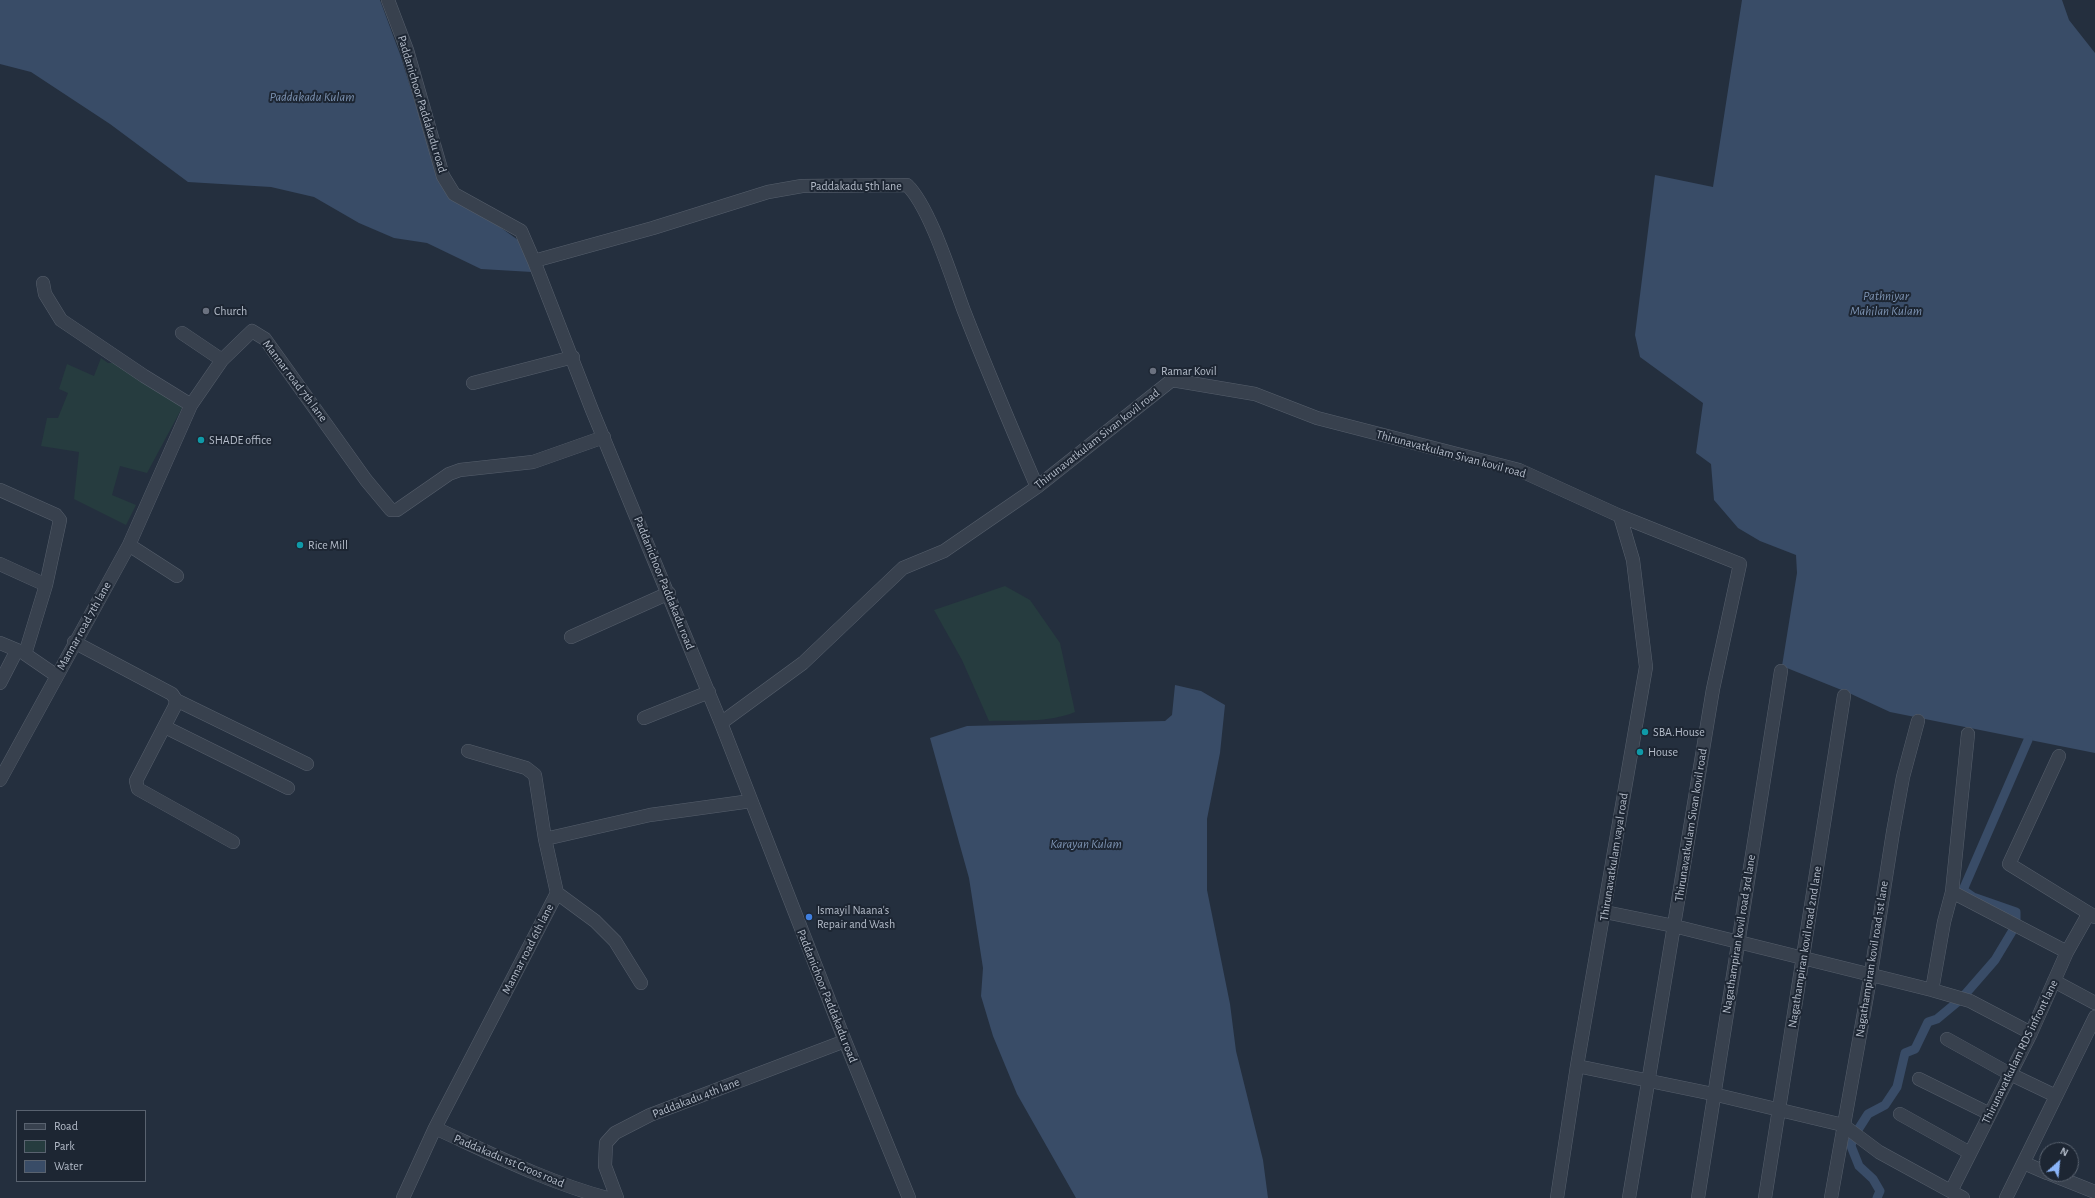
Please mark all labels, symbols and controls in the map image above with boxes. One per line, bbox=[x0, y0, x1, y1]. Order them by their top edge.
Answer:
street label: Paddanichoor Paddakadu road bbox=[394, 34, 450, 174]
water label: Paddakadu Kulam bbox=[269, 89, 355, 105]
street label: Paddakadu 5th lane bbox=[810, 179, 902, 193]
water label: Pathniyar Mahilan Kulam bbox=[1850, 288, 1922, 319]
place label: Church bbox=[214, 304, 247, 318]
marker: Church bbox=[201, 306, 211, 316]
street label: Mannar road 7th lane bbox=[259, 337, 331, 425]
place label: Ramar Kovil bbox=[1161, 364, 1217, 378]
marker: Ramar Kovil bbox=[1148, 366, 1158, 376]
street label: Thirunavatkulam Sivan kovil road bbox=[1032, 386, 1162, 492]
street label: Thirunavatkulam Sivan kovil road bbox=[1374, 427, 1528, 481]
place label: SHADE office bbox=[209, 433, 271, 447]
marker: SHADE office bbox=[196, 435, 206, 445]
street label: Paddanichoor Paddakadu road bbox=[631, 514, 697, 652]
place label: Rice Mill bbox=[308, 538, 348, 552]
marker: Rice Mill bbox=[295, 540, 305, 550]
street label: Mannar road 7th lane bbox=[54, 579, 114, 673]
place label: SBA.House bbox=[1653, 725, 1705, 739]
marker: SBA.House bbox=[1640, 727, 1650, 737]
place label: House bbox=[1648, 745, 1678, 759]
marker: House bbox=[1635, 747, 1645, 757]
street label: Thirunavatkulam Sivan kovil road bbox=[1672, 748, 1710, 902]
street label: Thirunavatkulam vayal road bbox=[1597, 792, 1631, 922]
water label: Karayan Kulam bbox=[1050, 836, 1122, 852]
street label: Nagathampiran kovil road 3rd lane bbox=[1719, 854, 1759, 1014]
street label: Nagathampiran kovil road 2nd lane bbox=[1785, 865, 1825, 1029]
street label: Nagathampiran kovil road 1st lane bbox=[1853, 880, 1891, 1038]
street label: Mannar road 6th lane bbox=[499, 901, 557, 997]
place label: Ismayil Naana's Repair and Wash bbox=[817, 903, 895, 931]
marker: Ismayil Naana's Repair and Wash bbox=[804, 912, 814, 922]
street label: Paddanichoor Paddakadu road bbox=[794, 927, 860, 1065]
street label: Thirunavatkulam RDS infront lane bbox=[1979, 978, 2061, 1126]
street label: Paddakadu 4th lane bbox=[650, 1075, 742, 1121]
legend bbox=[16, 1110, 146, 1182]
text: Road bbox=[54, 1120, 78, 1132]
street label: Paddakadu 1st Croos road bbox=[452, 1131, 566, 1191]
text: Park bbox=[54, 1140, 75, 1152]
north arrow bbox=[2039, 1142, 2079, 1182]
text: N bbox=[2058, 1145, 2070, 1158]
text: Water bbox=[54, 1160, 83, 1172]

